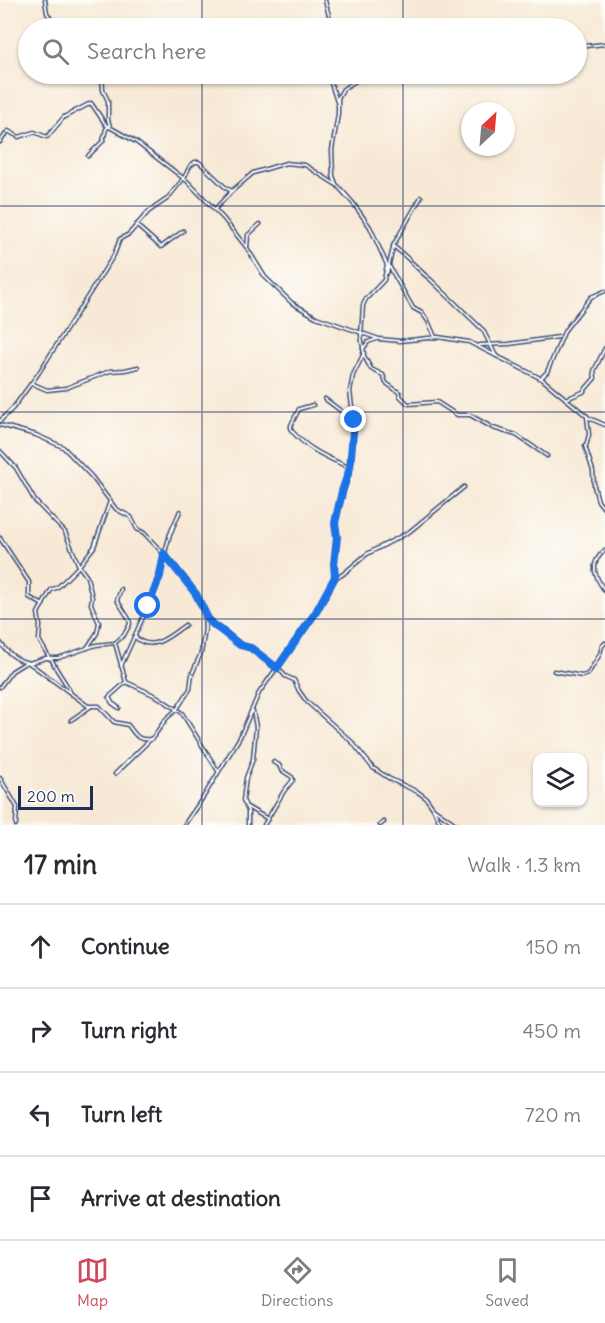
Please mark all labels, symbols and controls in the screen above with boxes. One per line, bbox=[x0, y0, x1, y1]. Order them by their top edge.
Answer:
search box bbox=[18, 18, 587, 84]
icon: search bbox=[39, 35, 72, 68]
text: Search here bbox=[87, 37, 206, 65]
north arrow bbox=[461, 102, 515, 156]
route end bbox=[340, 406, 366, 432]
route start bbox=[134, 592, 160, 618]
map controls bbox=[533, 753, 587, 807]
button: layers bbox=[533, 753, 587, 807]
scale bar bbox=[18, 783, 93, 810]
text: 200 m bbox=[27, 786, 75, 806]
text: 17 min bbox=[24, 848, 97, 881]
text: Walk · 1.3 km bbox=[467, 852, 581, 877]
icon: ahead bbox=[24, 930, 57, 963]
text: Continue bbox=[81, 932, 170, 960]
text: 150 m bbox=[526, 934, 581, 959]
icon: right bbox=[24, 1014, 57, 1047]
text: Turn right bbox=[81, 1016, 177, 1044]
text: 450 m bbox=[522, 1018, 581, 1043]
icon: left bbox=[24, 1098, 57, 1131]
text: Turn left bbox=[81, 1100, 162, 1128]
text: 720 m bbox=[525, 1102, 581, 1127]
icon: arrive bbox=[24, 1182, 57, 1215]
text: Arrive at destination bbox=[81, 1184, 281, 1212]
tab: Map bbox=[76, 1254, 109, 1310]
tab: Directions bbox=[261, 1254, 333, 1310]
tab: Saved bbox=[485, 1254, 529, 1310]

